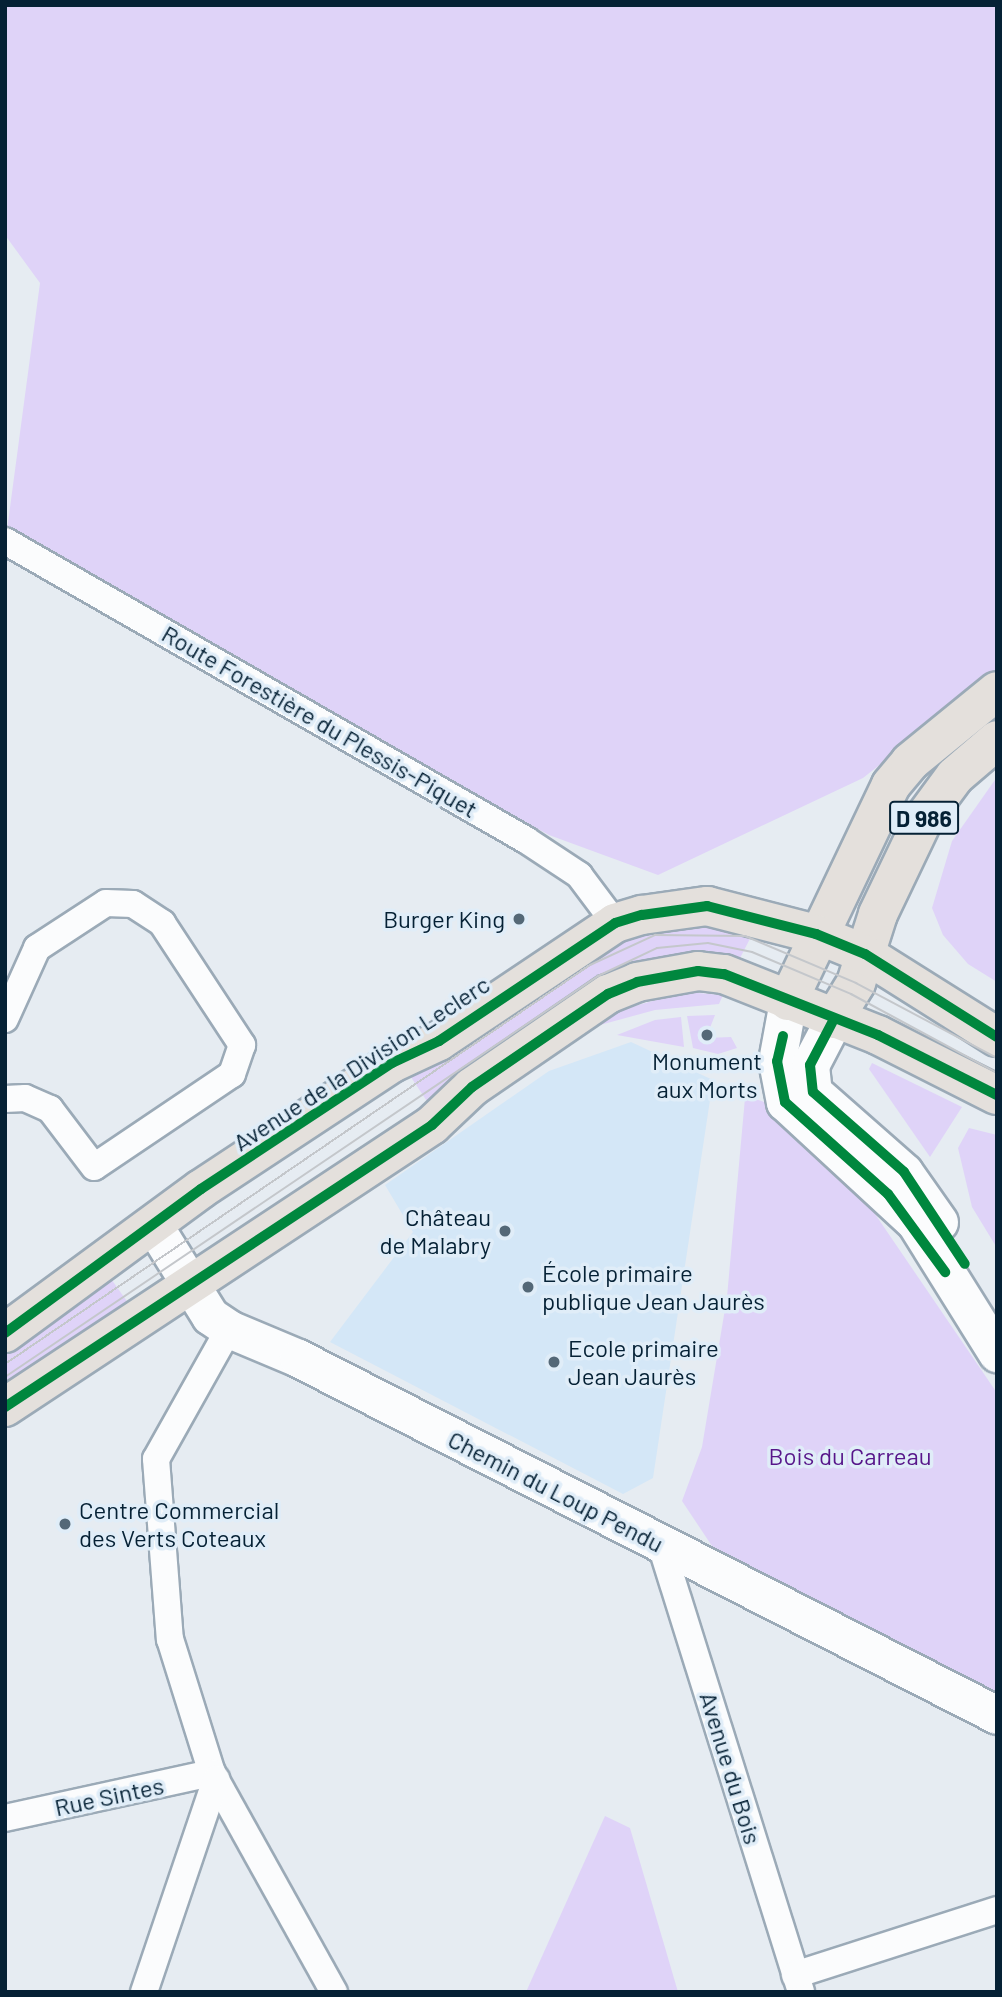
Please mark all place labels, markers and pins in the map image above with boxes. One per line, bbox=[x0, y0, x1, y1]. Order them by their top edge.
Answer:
place label: Burger King bbox=[383, 905, 505, 933]
marker: Burger King bbox=[511, 911, 527, 927]
marker: Monument aux Morts bbox=[699, 1027, 715, 1043]
place label: Monument aux Morts bbox=[652, 1047, 762, 1103]
place label: Château de Malabry bbox=[380, 1203, 491, 1259]
marker: Château de Malabry bbox=[497, 1223, 513, 1239]
place label: École primaire publique Jean Jaurès bbox=[542, 1259, 765, 1315]
marker: École primaire publique Jean Jaurès bbox=[520, 1279, 536, 1295]
place label: Ecole primaire Jean Jaurès bbox=[568, 1334, 719, 1390]
marker: Ecole primaire Jean Jaurès bbox=[546, 1354, 562, 1370]
place label: Centre Commercial des Verts Coteaux bbox=[79, 1496, 279, 1552]
marker: Centre Commercial des Verts Coteaux bbox=[57, 1516, 73, 1532]

